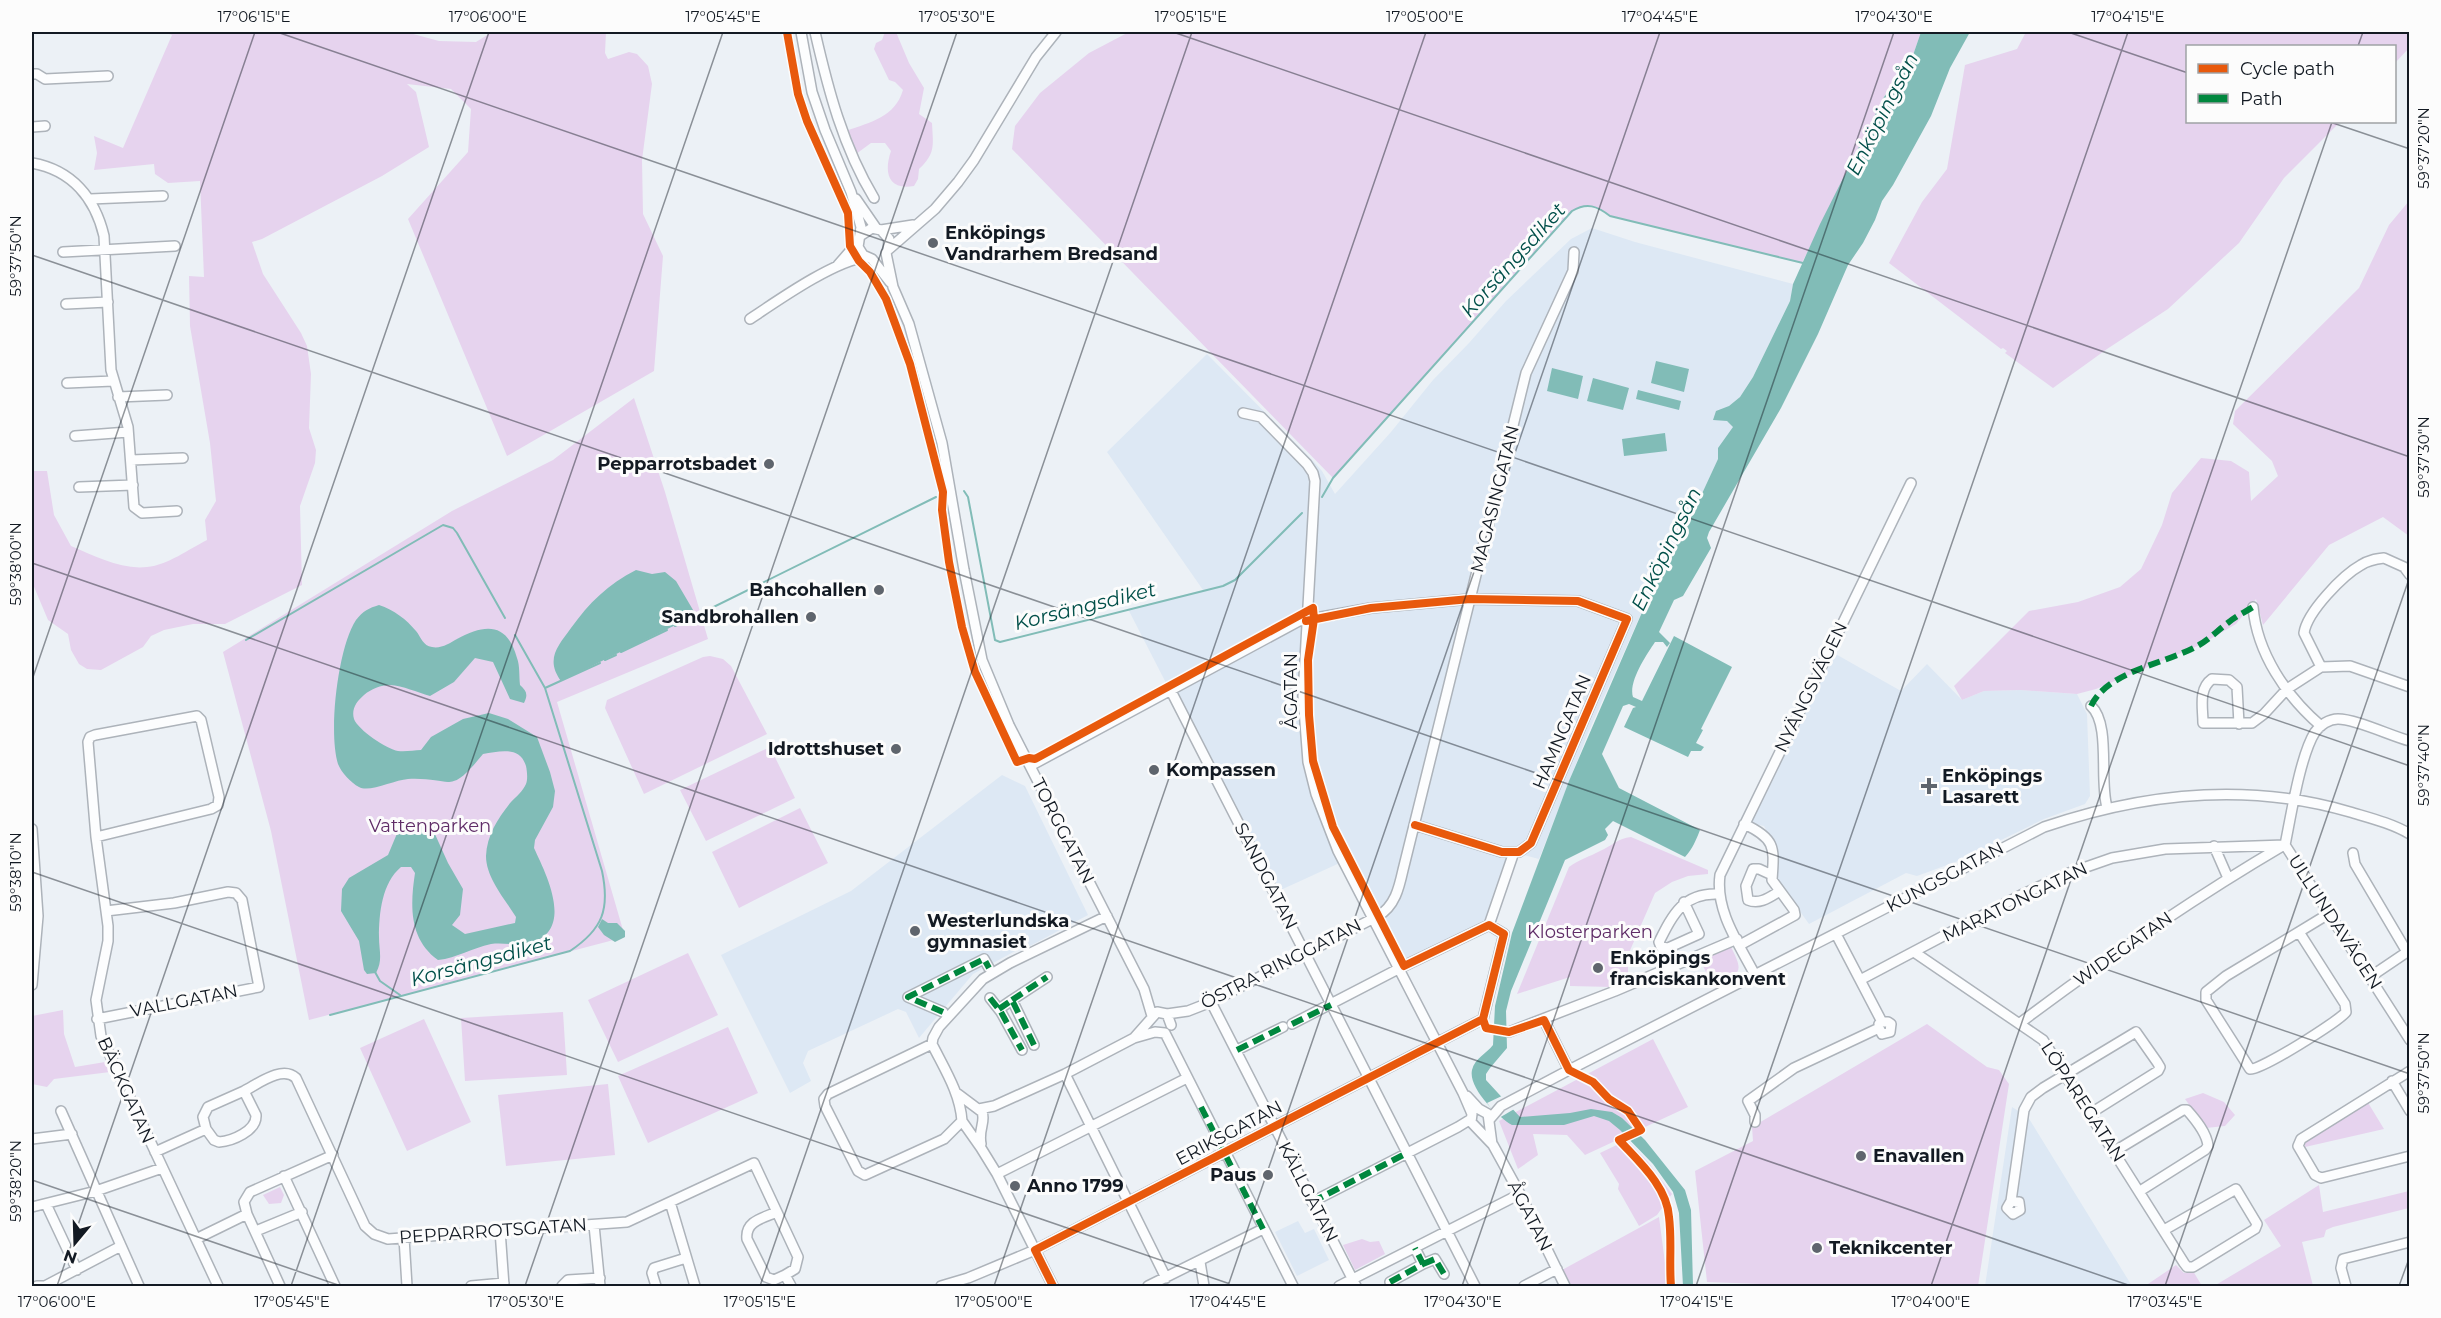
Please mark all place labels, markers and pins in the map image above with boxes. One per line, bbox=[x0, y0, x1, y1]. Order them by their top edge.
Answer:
place label: Enköpings Vandrarhem Bredsand bbox=[944, 222, 1158, 265]
marker: Enköpings Vandrarhem Bredsand bbox=[926, 236, 940, 250]
place label: Pepparrotsbadet bbox=[597, 453, 757, 475]
marker: Pepparrotsbadet bbox=[762, 457, 776, 471]
place label: Bahcohallen bbox=[749, 579, 867, 601]
marker: Bahcohallen bbox=[872, 583, 886, 597]
place label: Sandbrohallen bbox=[661, 606, 799, 628]
marker: Sandbrohallen bbox=[804, 610, 818, 624]
place label: Idrottshuset bbox=[768, 738, 884, 760]
marker: Idrottshuset bbox=[889, 742, 903, 756]
place label: Kompassen bbox=[1166, 759, 1276, 781]
marker: Kompassen bbox=[1147, 763, 1161, 777]
place label: Enköpings Lasarett bbox=[1942, 765, 2043, 808]
marker: Enköpings Lasarett bbox=[1920, 777, 1938, 795]
place label: Westerlundska gymnasiet bbox=[927, 910, 1069, 953]
marker: Westerlundska gymnasiet bbox=[908, 924, 922, 938]
place label: Enköpings franciskankonvent bbox=[1610, 947, 1786, 990]
marker: Enköpings franciskankonvent bbox=[1591, 961, 1605, 975]
place label: Enavallen bbox=[1873, 1145, 1965, 1167]
marker: Enavallen bbox=[1854, 1149, 1868, 1163]
place label: Paus bbox=[1210, 1164, 1256, 1186]
marker: Paus bbox=[1261, 1168, 1275, 1182]
place label: Anno 1799 bbox=[1026, 1175, 1124, 1197]
marker: Anno 1799 bbox=[1008, 1179, 1022, 1193]
place label: Teknikcenter bbox=[1829, 1237, 1953, 1259]
marker: Teknikcenter bbox=[1810, 1241, 1824, 1255]

